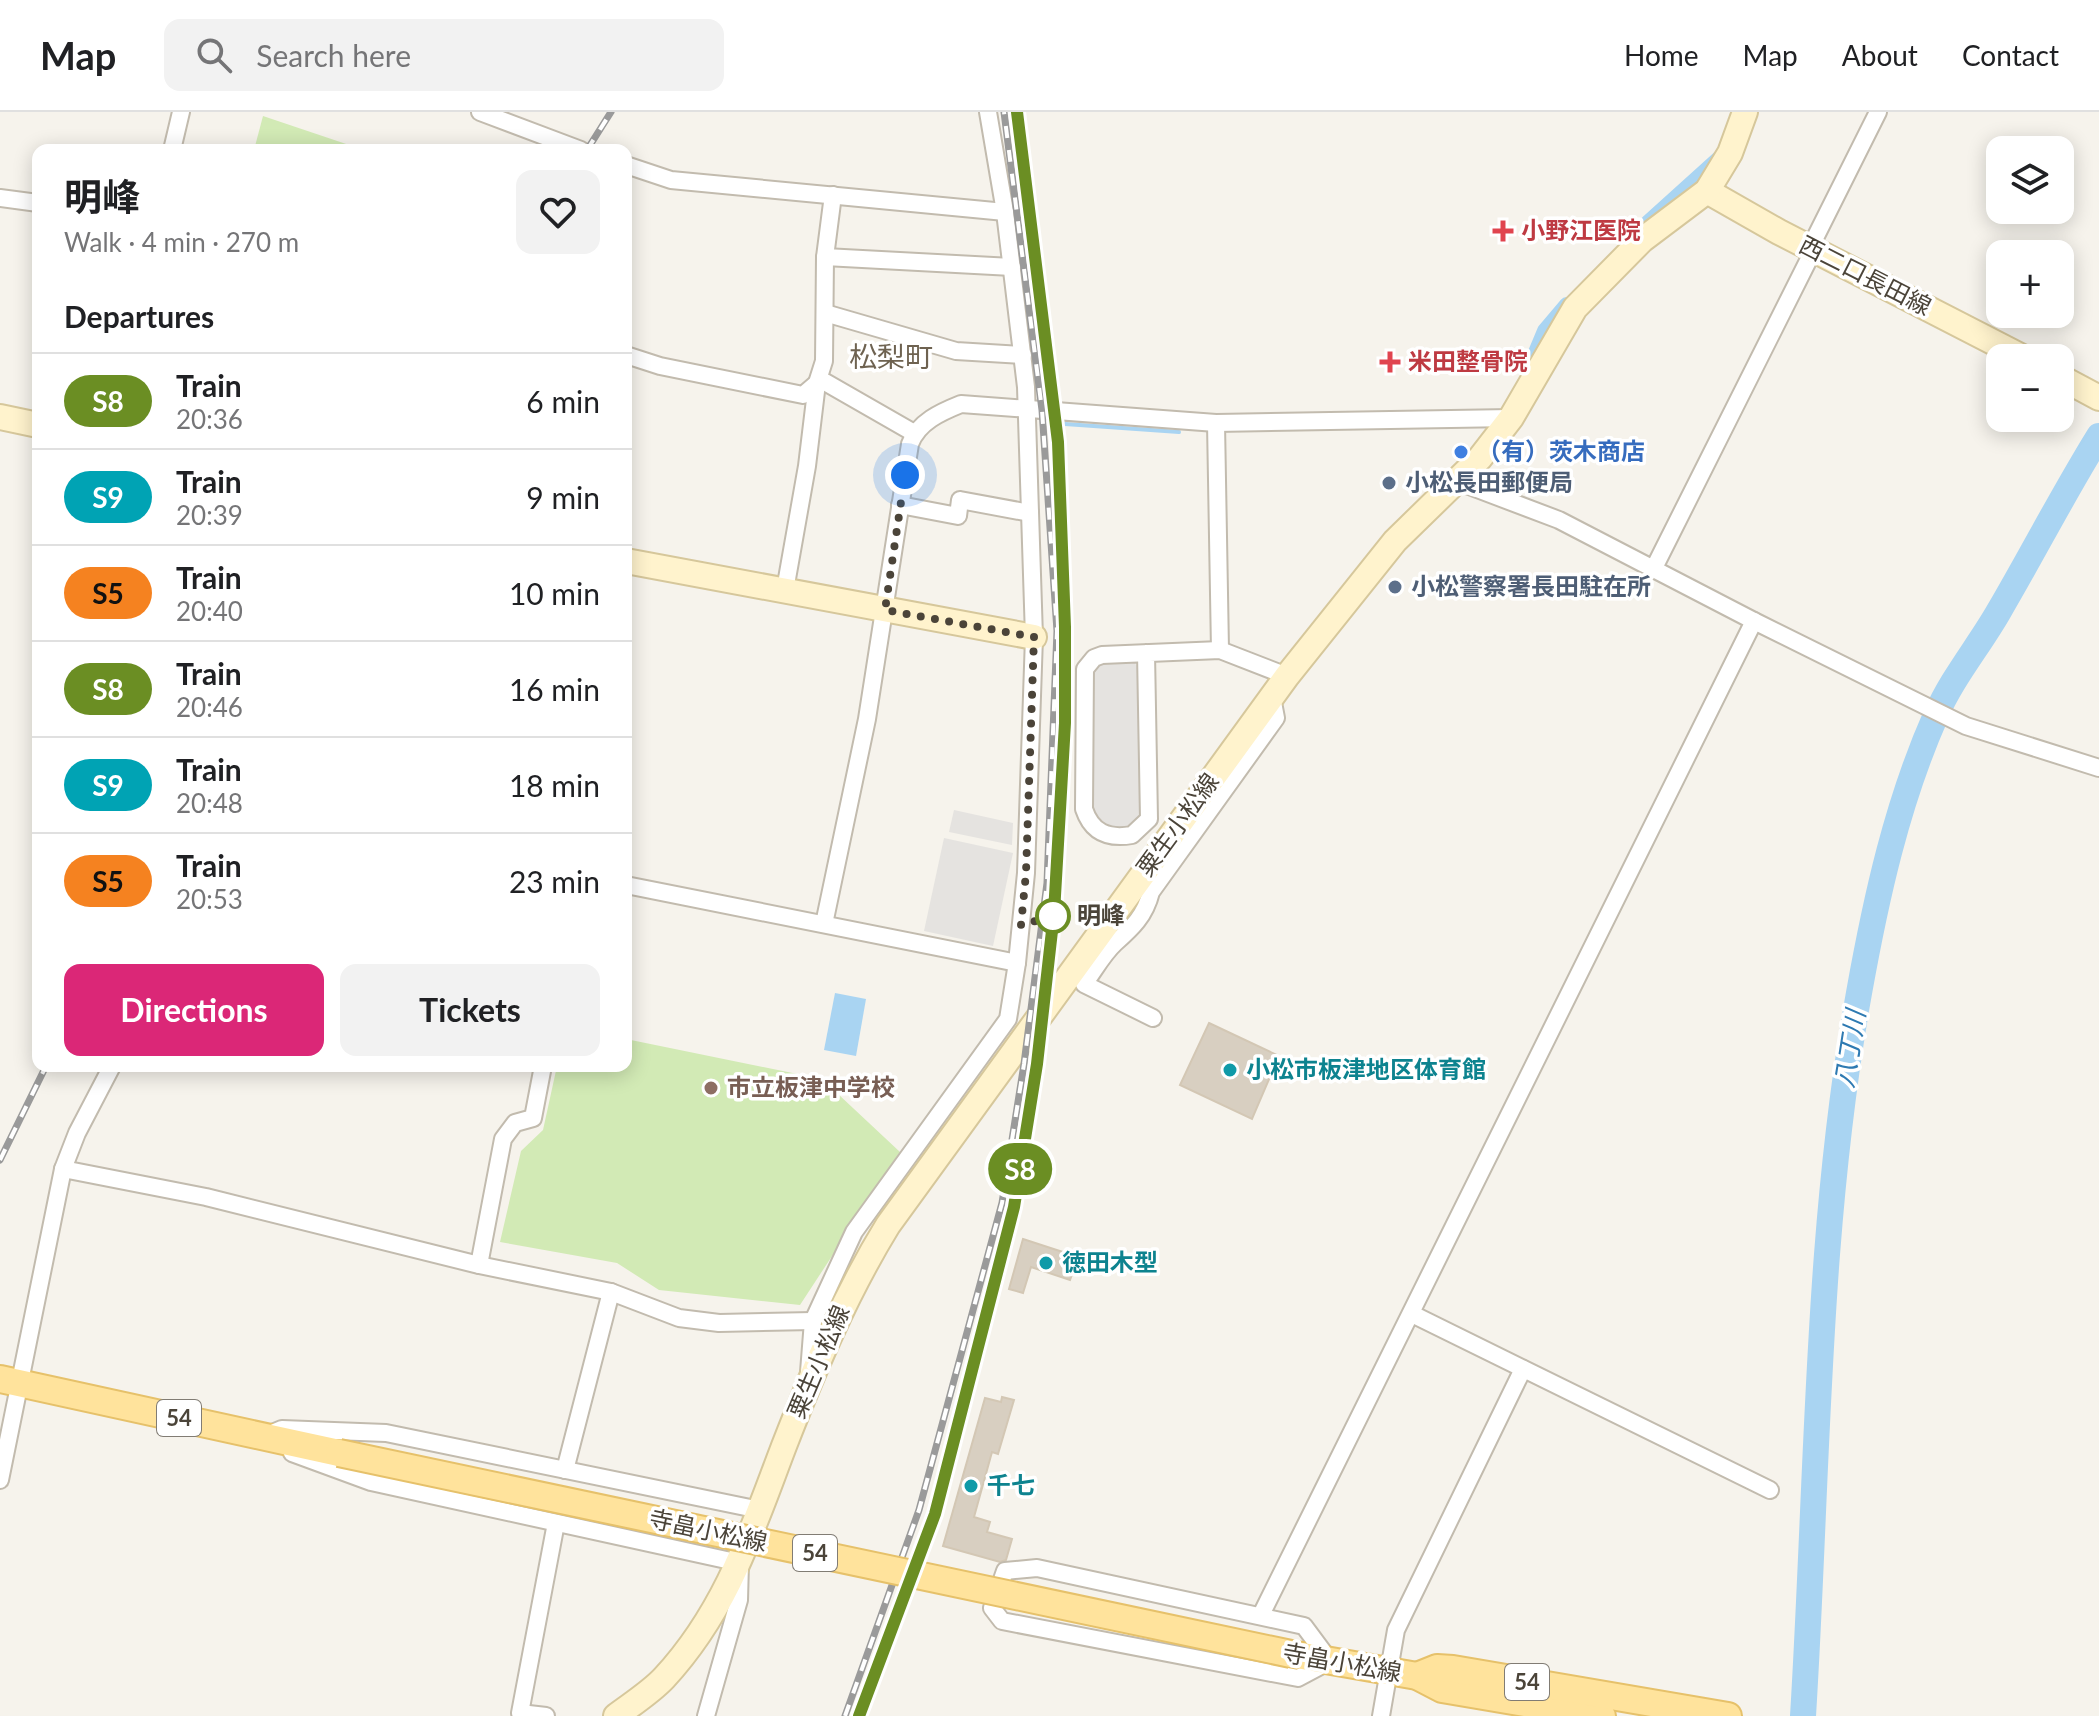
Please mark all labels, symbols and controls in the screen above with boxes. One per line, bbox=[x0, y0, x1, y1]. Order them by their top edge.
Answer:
search box bbox=[164, 19, 724, 91]
text: Map bbox=[40, 32, 116, 78]
icon: search bbox=[192, 33, 236, 77]
text: Search here bbox=[256, 37, 411, 73]
text: Home bbox=[1624, 38, 1699, 72]
text: Map bbox=[1743, 38, 1798, 72]
text: About bbox=[1842, 38, 1918, 72]
text: Contact bbox=[1962, 38, 2059, 72]
map controls bbox=[1986, 136, 2074, 432]
button: layers bbox=[1986, 136, 2074, 224]
button: heart bbox=[516, 170, 600, 254]
text: 明峰 bbox=[64, 173, 140, 219]
place label: 小野江医院 bbox=[1521, 215, 1641, 244]
marker: 小野江医院 bbox=[1492, 220, 1514, 242]
text: Walk · 4 min · 270 m bbox=[64, 226, 299, 258]
street label: 西二口長田線 bbox=[1795, 229, 1936, 320]
button: + bbox=[1986, 240, 2074, 328]
text: Departures bbox=[64, 298, 214, 334]
district label: 松梨町 bbox=[849, 339, 933, 373]
button: − bbox=[1986, 344, 2074, 432]
place label: 米田整骨院 bbox=[1408, 346, 1528, 375]
marker: 米田整骨院 bbox=[1379, 351, 1401, 373]
text: Train bbox=[176, 367, 242, 403]
text: 6 min bbox=[526, 383, 600, 419]
text: S8 bbox=[92, 384, 124, 418]
text: 20:36 bbox=[176, 403, 243, 435]
place label: （有）茨木商店 bbox=[1477, 436, 1645, 465]
marker: （有）茨木商店 bbox=[1452, 443, 1470, 461]
your location bbox=[885, 455, 925, 495]
text: Train bbox=[176, 463, 242, 499]
place label: 小松長田郵便局 bbox=[1405, 467, 1573, 496]
marker: 小松長田郵便局 bbox=[1380, 474, 1398, 492]
text: 9 min bbox=[526, 479, 600, 515]
text: S9 bbox=[92, 480, 124, 514]
text: 20:39 bbox=[176, 499, 243, 531]
text: Train bbox=[176, 559, 242, 595]
place label: 小松警察署長田駐在所 bbox=[1411, 571, 1651, 600]
text: 10 min bbox=[509, 575, 600, 611]
text: S5 bbox=[92, 576, 124, 610]
marker: 小松警察署長田駐在所 bbox=[1386, 578, 1404, 596]
text: 20:40 bbox=[176, 595, 243, 627]
text: Train bbox=[176, 655, 242, 691]
text: 16 min bbox=[509, 671, 600, 707]
text: S8 bbox=[92, 672, 124, 706]
text: 20:46 bbox=[176, 691, 243, 723]
text: Train bbox=[176, 751, 242, 787]
text: 18 min bbox=[509, 767, 600, 803]
street label: 粟生小松線 bbox=[1130, 767, 1224, 881]
text: S9 bbox=[92, 768, 124, 802]
text: 20:48 bbox=[176, 787, 243, 819]
text: Train bbox=[176, 847, 242, 883]
text: 23 min bbox=[509, 863, 600, 899]
text: S5 bbox=[92, 864, 124, 898]
text: 20:53 bbox=[176, 883, 243, 915]
marker: 明峰 bbox=[1036, 899, 1070, 933]
place label: 明峰 bbox=[1077, 900, 1125, 929]
button: Directions bbox=[64, 964, 324, 1056]
button: Tickets bbox=[340, 964, 600, 1056]
water label: 八丁川 bbox=[1827, 1005, 1871, 1090]
place label: 小松市板津地区体育館 bbox=[1246, 1054, 1486, 1083]
marker: 小松市板津地区体育館 bbox=[1221, 1061, 1239, 1079]
place label: 市立板津中学校 bbox=[727, 1072, 895, 1101]
marker: 市立板津中学校 bbox=[702, 1079, 720, 1097]
line badge: S8 bbox=[984, 1143, 1056, 1195]
text: S8 bbox=[1004, 1152, 1036, 1186]
place label: 徳田木型 bbox=[1062, 1247, 1158, 1276]
marker: 徳田木型 bbox=[1037, 1254, 1055, 1272]
street label: 粟生小松線 bbox=[781, 1301, 854, 1422]
road number: 54 bbox=[157, 1400, 201, 1436]
place label: 千七 bbox=[987, 1470, 1035, 1499]
marker: 千七 bbox=[962, 1477, 980, 1495]
street label: 寺畠小松線 bbox=[647, 1503, 770, 1556]
road number: 54 bbox=[793, 1535, 837, 1571]
street label: 寺畠小松線 bbox=[1281, 1637, 1404, 1686]
road number: 54 bbox=[1505, 1664, 1549, 1700]

